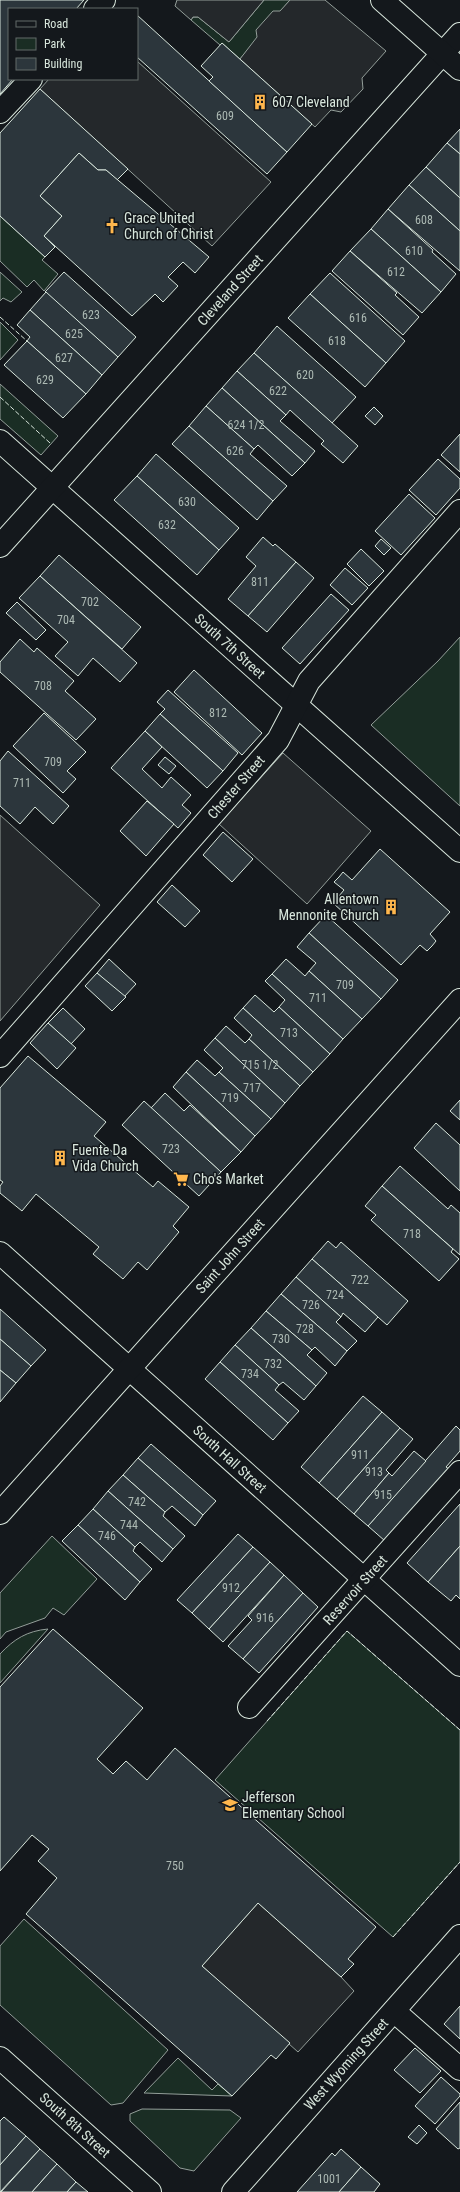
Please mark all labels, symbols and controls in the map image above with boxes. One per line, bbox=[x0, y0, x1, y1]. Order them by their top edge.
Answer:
legend bbox=[8, 8, 138, 80]
text: Road bbox=[44, 17, 68, 31]
text: Park bbox=[44, 37, 66, 51]
text: Building bbox=[44, 57, 82, 71]
building icon: 607 Cleveland bbox=[251, 93, 269, 111]
place label: 607 Cleveland bbox=[272, 94, 350, 110]
house number: 609 bbox=[216, 109, 234, 123]
place label: Grace United Church of Christ bbox=[124, 210, 213, 242]
house number: 608 bbox=[415, 213, 433, 227]
church icon: Grace United Church of Christ bbox=[103, 217, 121, 235]
house number: 610 bbox=[405, 244, 423, 258]
street label: Cleveland Street bbox=[194, 251, 266, 329]
house number: 612 bbox=[387, 265, 405, 279]
house number: 623 bbox=[82, 308, 100, 322]
house number: 616 bbox=[349, 311, 367, 325]
house number: 625 bbox=[65, 327, 83, 341]
house number: 618 bbox=[328, 334, 346, 348]
house number: 627 bbox=[55, 351, 73, 365]
house number: 620 bbox=[296, 368, 314, 382]
house number: 629 bbox=[36, 373, 54, 387]
house number: 622 bbox=[269, 384, 287, 398]
house number: 624 1/2 bbox=[228, 418, 264, 432]
house number: 626 bbox=[226, 444, 244, 458]
house number: 630 bbox=[178, 495, 196, 509]
house number: 632 bbox=[158, 518, 176, 532]
house number: 811 bbox=[251, 575, 269, 589]
house number: 702 bbox=[81, 595, 99, 609]
street label: South 7th Street bbox=[192, 610, 268, 682]
house number: 704 bbox=[57, 613, 75, 627]
house number: 708 bbox=[34, 679, 52, 693]
house number: 812 bbox=[209, 706, 227, 720]
street label: Chester Street bbox=[204, 752, 268, 822]
house number: 709 bbox=[44, 755, 62, 769]
house number: 711 bbox=[13, 776, 31, 790]
place label: Allentown Mennonite Church bbox=[279, 891, 379, 923]
building icon: Allentown Mennonite Church bbox=[382, 898, 400, 916]
house number: 709 bbox=[336, 978, 354, 992]
house number: 711 bbox=[309, 991, 327, 1005]
house number: 713 bbox=[280, 1026, 298, 1040]
house number: 715 1/2 bbox=[242, 1058, 278, 1072]
house number: 717 bbox=[243, 1081, 261, 1095]
house number: 719 bbox=[221, 1091, 239, 1105]
place label: Fuente Da Vida Church bbox=[72, 1142, 139, 1174]
house number: 723 bbox=[162, 1142, 180, 1156]
building icon: Fuente Da Vida Church bbox=[51, 1149, 69, 1167]
supermarket icon: Cho's Market bbox=[172, 1170, 190, 1188]
place label: Cho's Market bbox=[193, 1171, 264, 1187]
street label: Saint John Street bbox=[192, 1215, 268, 1297]
house number: 718 bbox=[403, 1227, 421, 1241]
house number: 722 bbox=[351, 1273, 369, 1287]
house number: 724 bbox=[326, 1288, 344, 1302]
house number: 726 bbox=[302, 1298, 320, 1312]
house number: 728 bbox=[296, 1322, 314, 1336]
house number: 730 bbox=[272, 1332, 290, 1346]
house number: 732 bbox=[264, 1357, 282, 1371]
house number: 734 bbox=[241, 1367, 259, 1381]
street label: South Hall Street bbox=[190, 1422, 270, 1496]
house number: 911 bbox=[351, 1448, 369, 1462]
house number: 913 bbox=[365, 1465, 383, 1479]
house number: 915 bbox=[374, 1488, 392, 1502]
house number: 742 bbox=[128, 1495, 146, 1509]
house number: 744 bbox=[120, 1518, 138, 1532]
house number: 746 bbox=[98, 1529, 116, 1543]
street label: Reservoir Street bbox=[320, 1552, 390, 1628]
house number: 912 bbox=[222, 1581, 240, 1595]
house number: 916 bbox=[256, 1611, 274, 1625]
place label: Jefferson Elementary School bbox=[242, 1789, 345, 1821]
school or university icon: Jefferson Elementary School bbox=[221, 1796, 239, 1814]
house number: 750 bbox=[166, 1859, 184, 1873]
street label: West Wyoming Street bbox=[301, 2015, 391, 2113]
street label: South 8th Street bbox=[37, 2089, 113, 2161]
house number: 1001 bbox=[317, 2172, 341, 2186]

